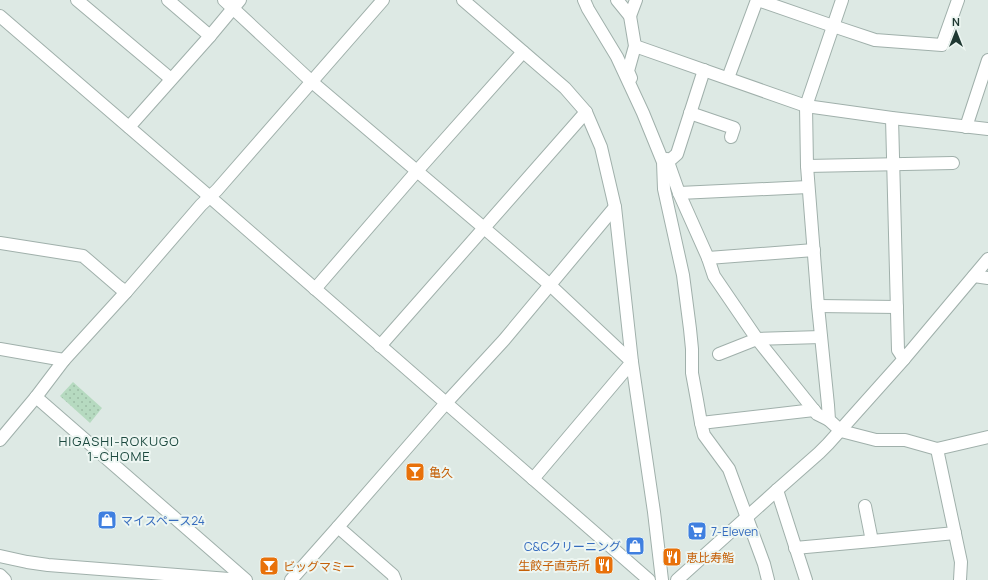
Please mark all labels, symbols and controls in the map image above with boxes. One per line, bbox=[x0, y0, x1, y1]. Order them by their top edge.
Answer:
north arrow bbox=[936, 12, 976, 52]
text: N bbox=[952, 14, 960, 29]
district label: HIGASHI-ROKUGO 1-CHOME bbox=[58, 432, 180, 465]
bar icon: 亀久 bbox=[404, 461, 426, 483]
place label: 亀久 bbox=[429, 464, 453, 481]
shop icon: マイスペース24 bbox=[96, 509, 118, 531]
place label: マイスペース24 bbox=[121, 512, 205, 529]
supermarket icon: 7-Eleven bbox=[686, 520, 708, 542]
place label: 7-Eleven bbox=[711, 523, 758, 540]
shop icon: C&Cクリーニング bbox=[624, 535, 646, 557]
place label: C&Cクリーニング bbox=[524, 538, 621, 555]
restaurant icon: 恵比寿鮨 bbox=[661, 546, 683, 568]
place label: 恵比寿鮨 bbox=[686, 549, 734, 566]
restaurant icon: 生餃子直売所 bbox=[593, 554, 615, 576]
bar icon: ビッグマミー bbox=[258, 555, 280, 577]
place label: 生餃子直売所 bbox=[518, 557, 590, 574]
place label: ビッグマミー bbox=[283, 558, 355, 575]

